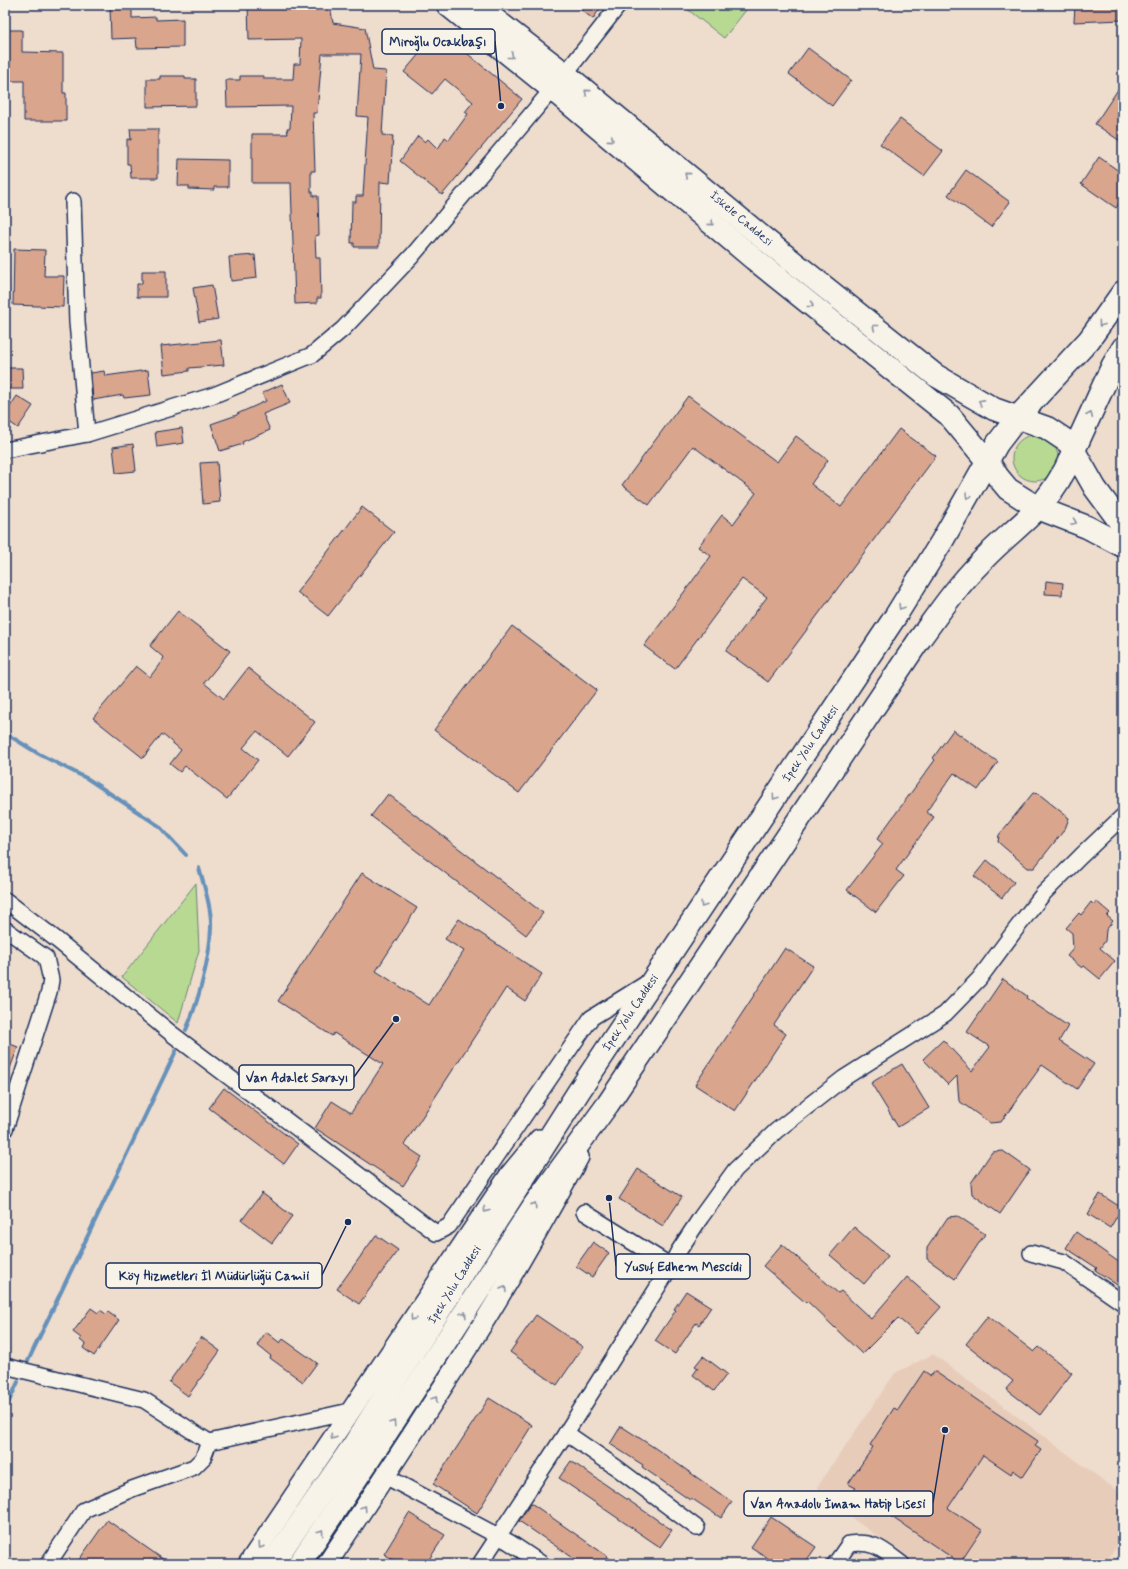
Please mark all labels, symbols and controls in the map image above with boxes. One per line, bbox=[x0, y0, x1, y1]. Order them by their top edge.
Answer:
callout: Miroğlu Ocakbaşı bbox=[382, 29, 495, 54]
text: Miroğlu Ocakbaşı bbox=[389, 34, 487, 52]
one-way arrow bbox=[507, 51, 514, 58]
one-way arrow bbox=[584, 89, 592, 96]
one-way arrow bbox=[607, 134, 614, 141]
one-way arrow bbox=[684, 172, 692, 179]
street label: İskele Caddesi bbox=[706, 188, 776, 250]
one-way arrow bbox=[706, 218, 713, 225]
one-way arrow bbox=[807, 300, 814, 307]
one-way arrow bbox=[1099, 319, 1106, 326]
one-way arrow bbox=[873, 325, 880, 332]
one-way arrow bbox=[978, 399, 985, 407]
one-way arrow bbox=[1085, 412, 1093, 419]
one-way arrow bbox=[966, 491, 973, 499]
one-way arrow bbox=[1071, 518, 1078, 526]
one-way arrow bbox=[899, 603, 906, 610]
street label: İpek Yolu Caddesi bbox=[779, 702, 843, 785]
one-way arrow bbox=[772, 793, 780, 800]
one-way arrow bbox=[700, 900, 707, 907]
street label: İpek Yolu Caddesi bbox=[599, 971, 663, 1054]
callout: Van Adalet Sarayı bbox=[239, 1065, 354, 1090]
text: Van Adalet Sarayı bbox=[246, 1070, 348, 1087]
one-way arrow bbox=[529, 1202, 537, 1209]
one-way arrow bbox=[483, 1206, 491, 1213]
street label: İpek Yolu Caddesi bbox=[425, 1243, 486, 1327]
callout: Yusuf Edhem Mescidi bbox=[616, 1254, 750, 1279]
text: Yusuf Edhem Mescidi bbox=[624, 1259, 742, 1276]
callout: Köy Hizmetleri İl Müdürlüğü Camii bbox=[106, 1263, 322, 1288]
text: Köy Hizmetleri İl Müdürlüğü Camii bbox=[119, 1268, 309, 1286]
one-way arrow bbox=[499, 1286, 507, 1293]
one-way arrow bbox=[459, 1311, 466, 1318]
one-way arrow bbox=[410, 1314, 418, 1321]
one-way arrow bbox=[430, 1396, 438, 1403]
one-way arrow bbox=[388, 1421, 395, 1428]
one-way arrow bbox=[331, 1433, 338, 1440]
callout: Van Anadolu İmam Hatip Lisesi bbox=[744, 1491, 933, 1516]
text: Van Anadolu İmam Hatip Lisesi bbox=[751, 1496, 925, 1513]
one-way arrow bbox=[359, 1505, 367, 1512]
one-way arrow bbox=[316, 1529, 323, 1536]
one-way arrow bbox=[259, 1541, 266, 1548]

